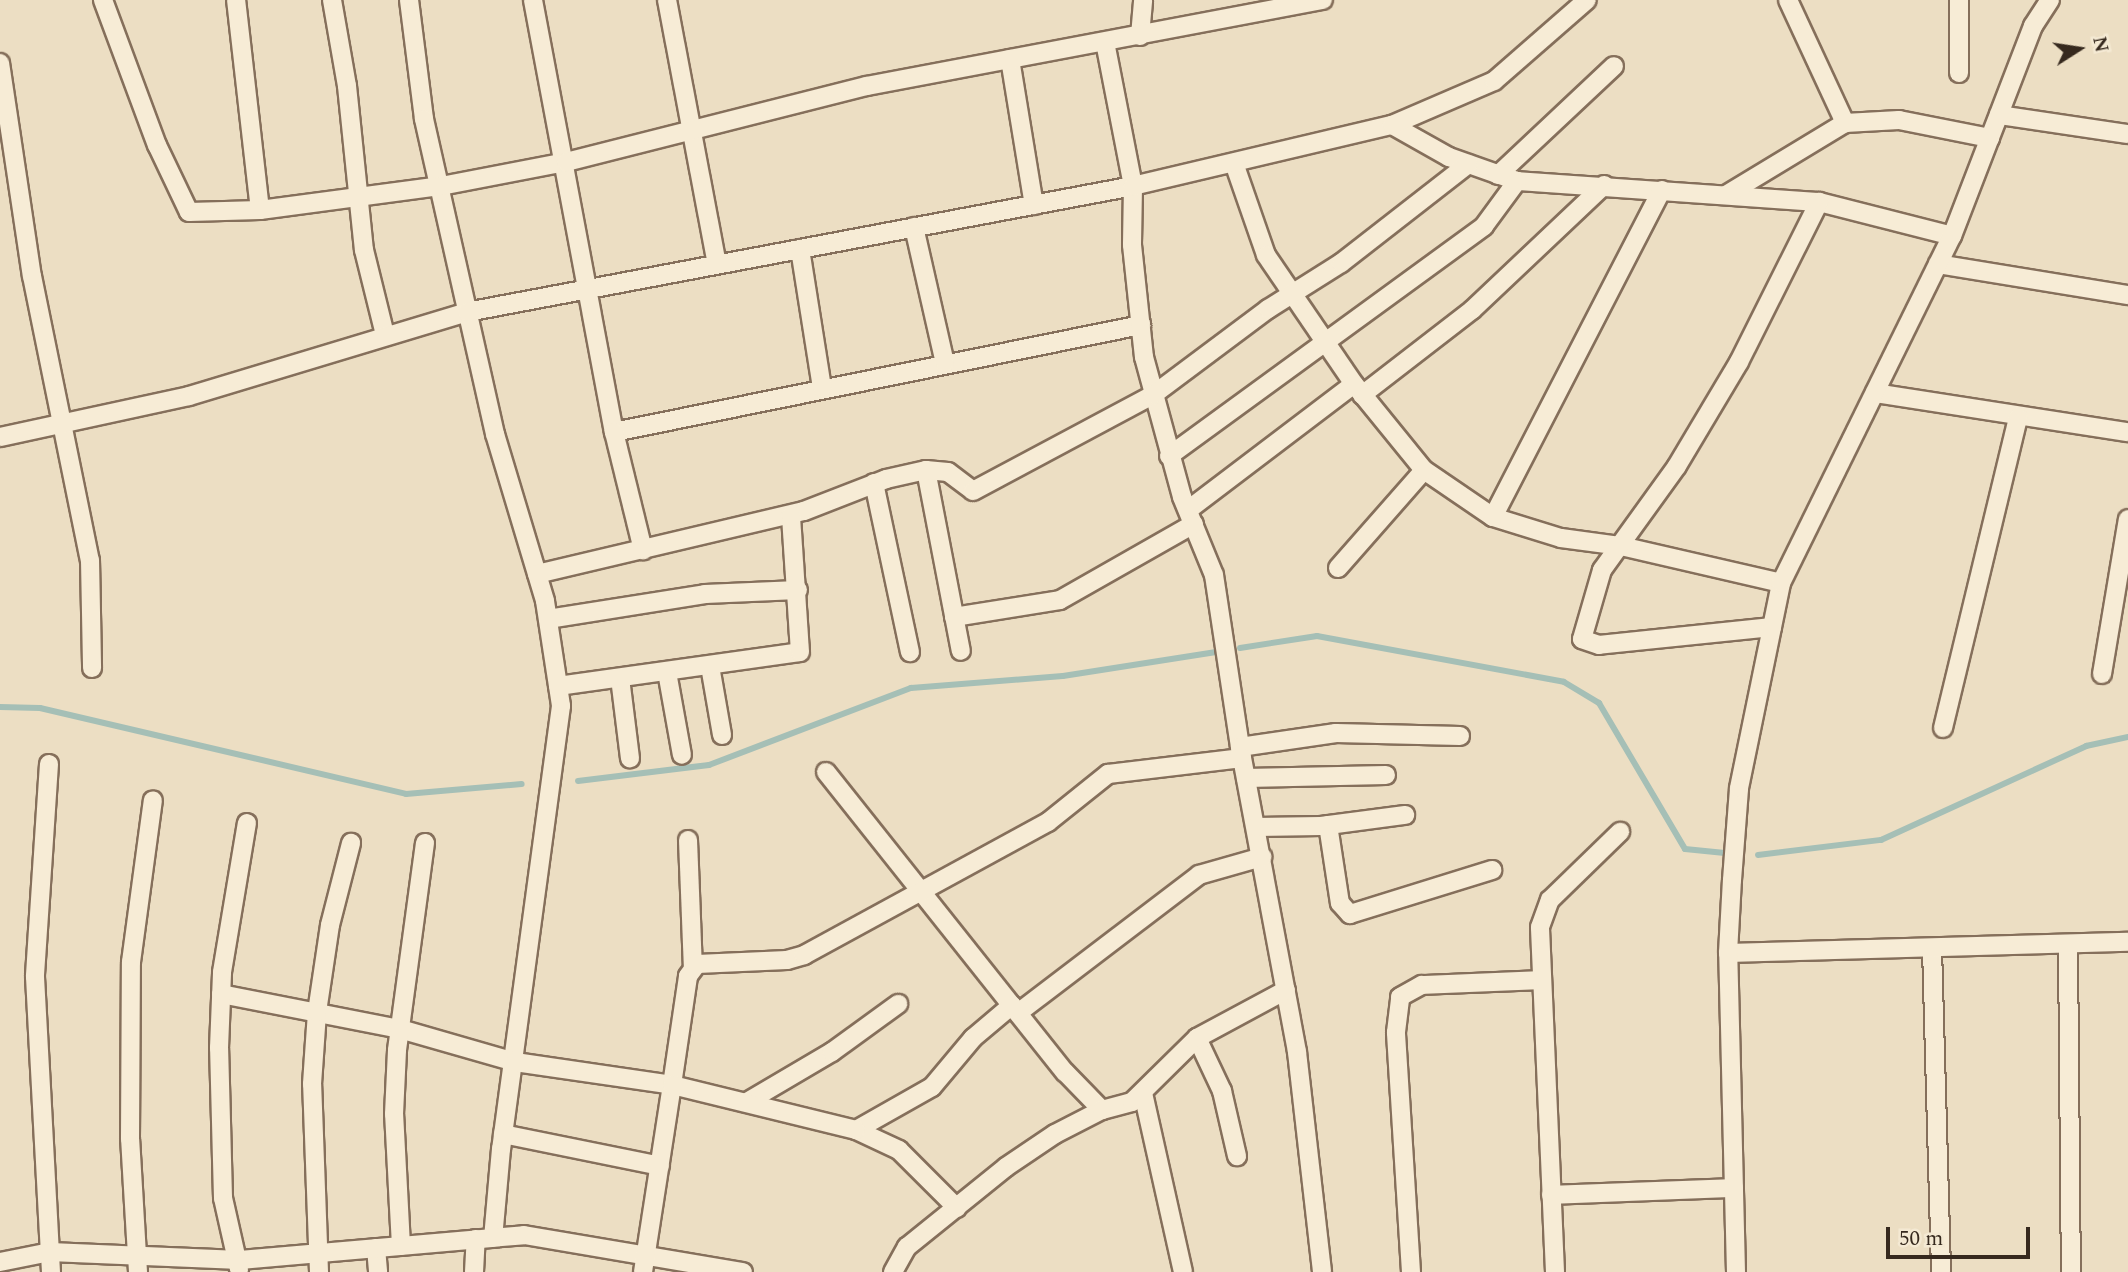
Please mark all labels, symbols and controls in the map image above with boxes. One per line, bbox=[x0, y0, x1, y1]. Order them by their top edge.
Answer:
north arrow bbox=[2044, 14, 2114, 84]
text: N bbox=[2084, 34, 2116, 55]
scale bar bbox=[1890, 1212, 2034, 1256]
text: 50 m bbox=[1899, 1223, 1943, 1255]

